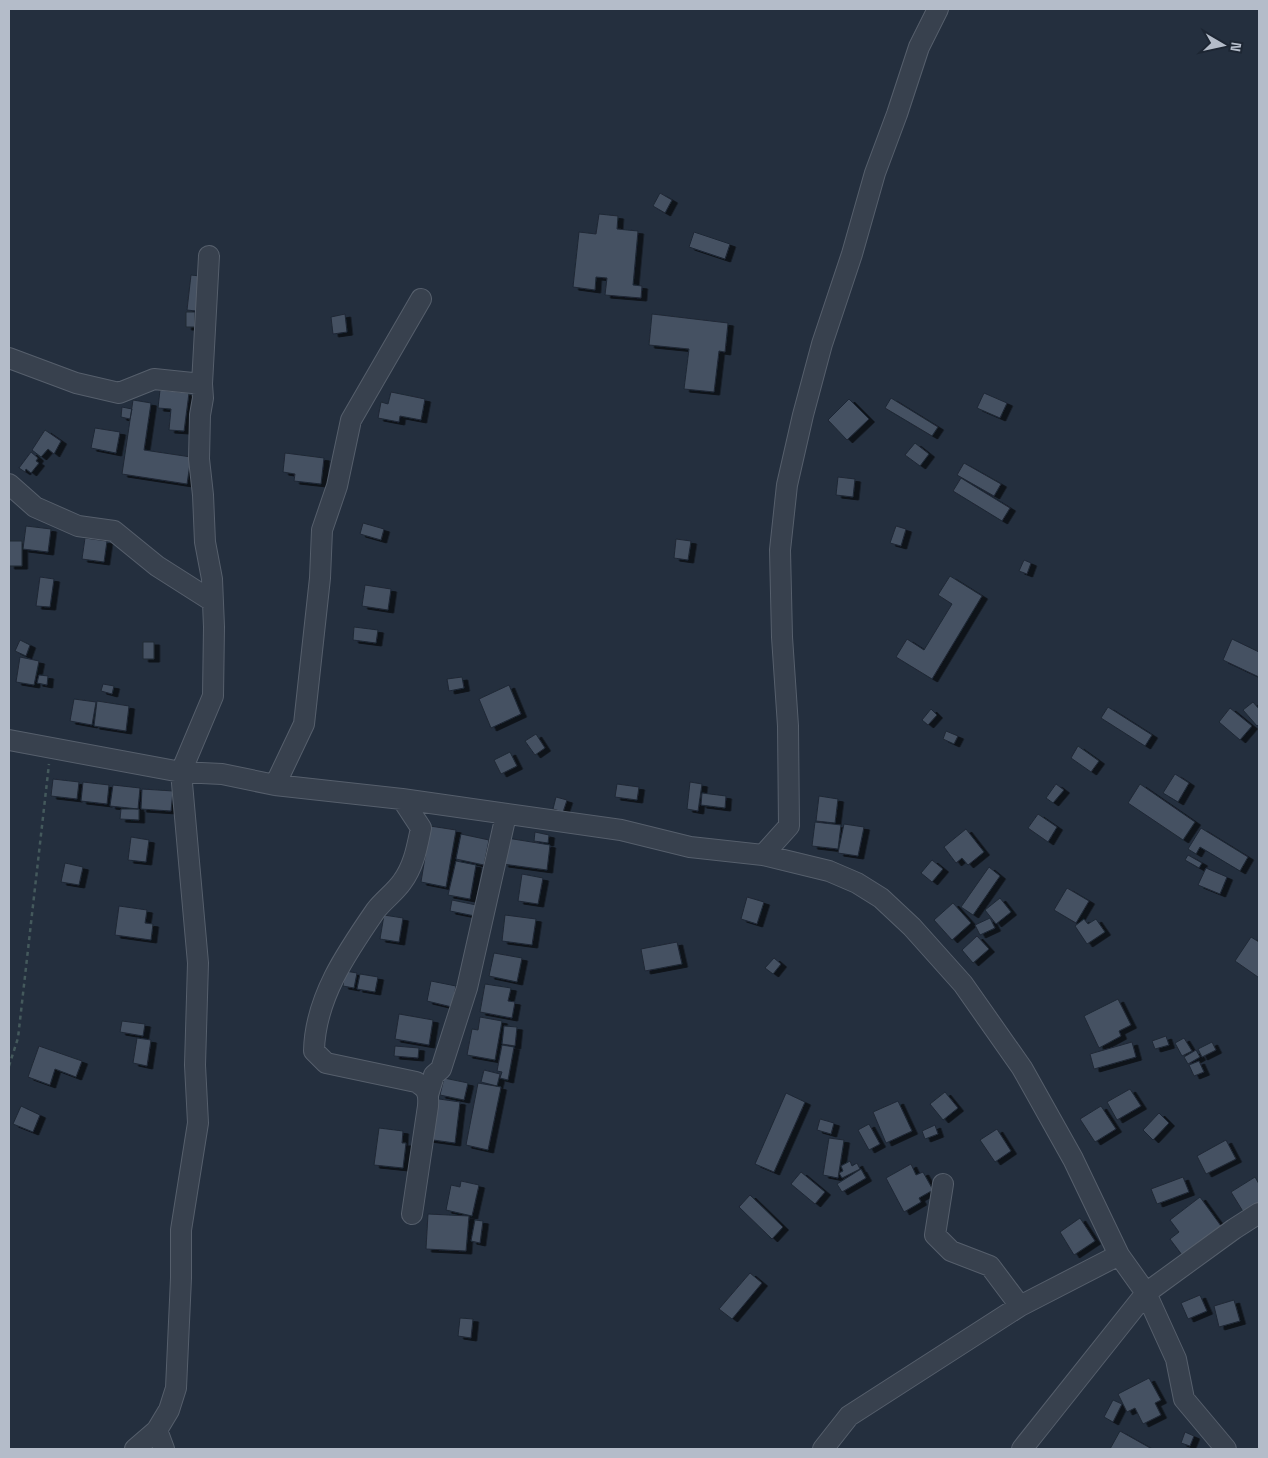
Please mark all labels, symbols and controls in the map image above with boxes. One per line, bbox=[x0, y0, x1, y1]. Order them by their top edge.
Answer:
north arrow bbox=[1198, 20, 1248, 70]
text: N bbox=[1226, 41, 1245, 53]

